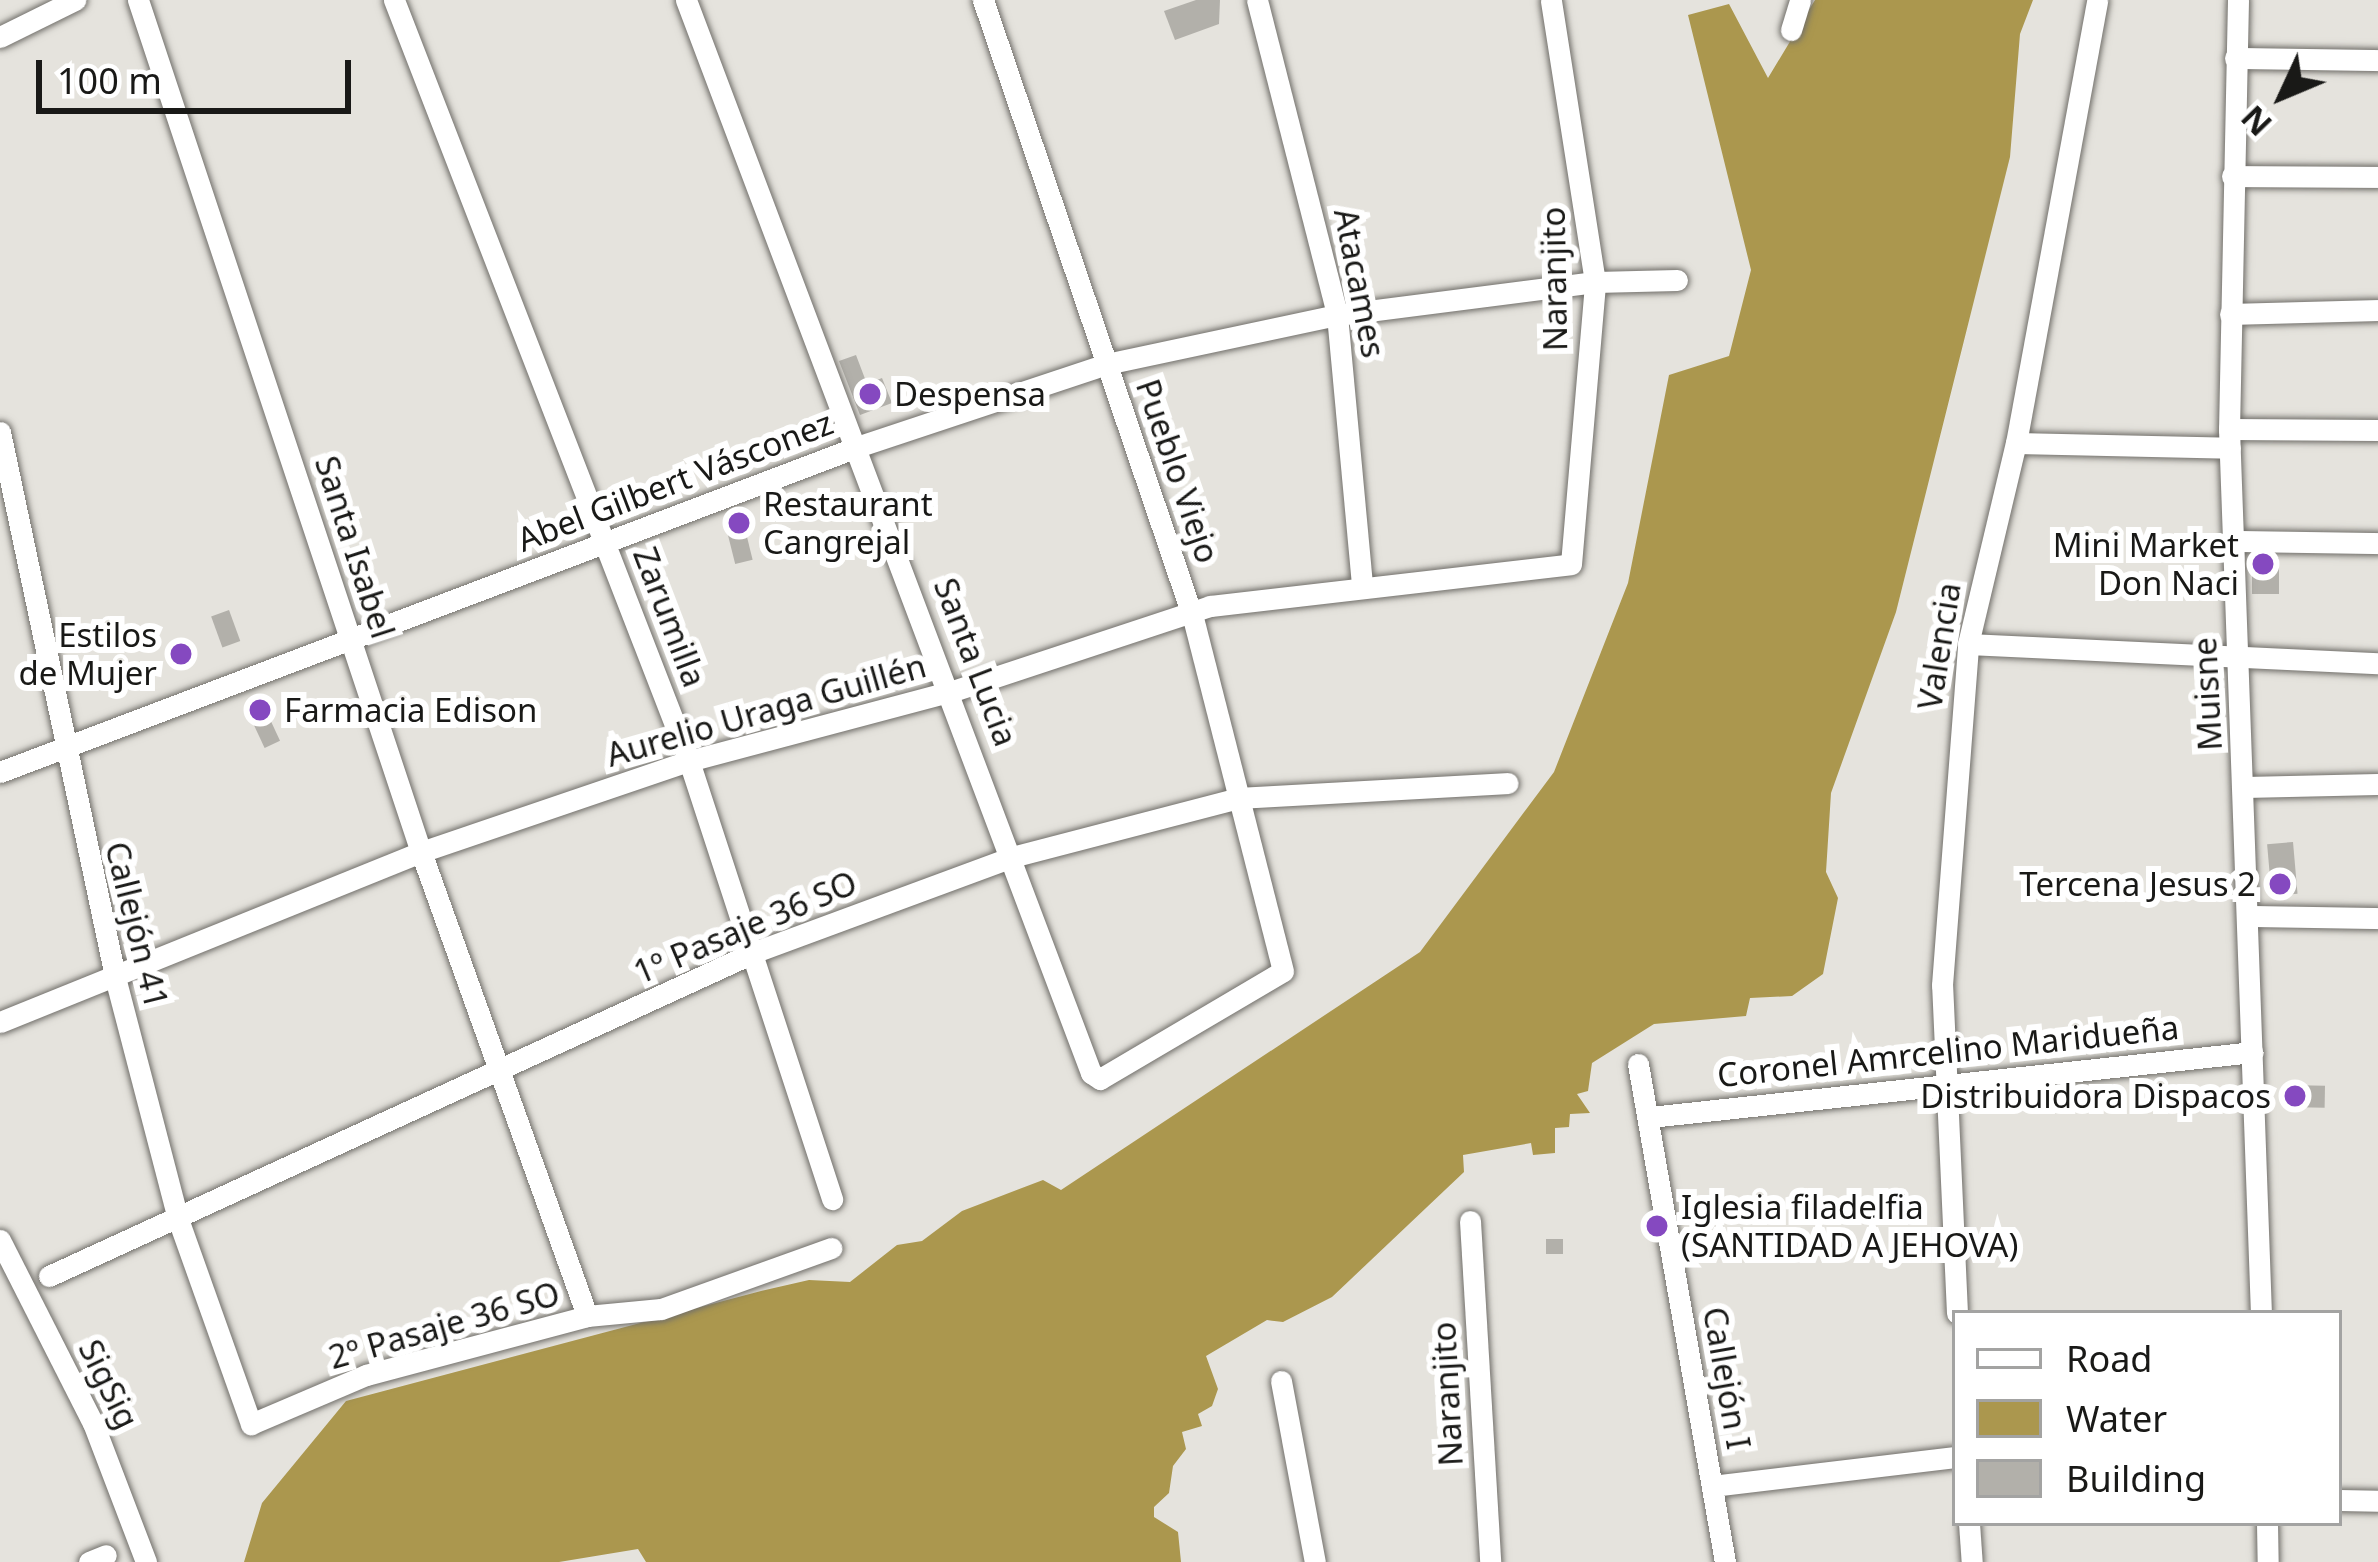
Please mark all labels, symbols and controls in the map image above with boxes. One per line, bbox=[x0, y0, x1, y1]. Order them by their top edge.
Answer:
scale bar bbox=[42, 36, 357, 110]
north arrow bbox=[2222, 36, 2342, 156]
text: 100 m bbox=[57, 56, 162, 105]
text: N bbox=[2230, 96, 2281, 147]
street label: Atacames bbox=[1326, 205, 1394, 361]
street label: Naranjito bbox=[1533, 206, 1575, 352]
place label: Despensa bbox=[894, 374, 1046, 414]
street label: Pueblo Viejo bbox=[1128, 374, 1228, 568]
marker: Despensa bbox=[857, 381, 883, 407]
street label: Abel Gilbert Vásconez bbox=[512, 403, 838, 559]
street label: Santa Isabel bbox=[307, 451, 403, 643]
place label: Restaurant Cangrejal bbox=[763, 484, 933, 562]
marker: Restaurant Cangrejal bbox=[726, 510, 752, 536]
place label: Mini Market Don Naci bbox=[2053, 525, 2239, 603]
street label: Zarumilla bbox=[625, 542, 715, 692]
marker: Mini Market Don Naci bbox=[2250, 551, 2276, 577]
street label: Santa Lucia bbox=[926, 572, 1026, 752]
street label: Valencia bbox=[1909, 580, 1969, 712]
place label: Estilos de Mujer bbox=[18, 615, 157, 693]
street label: Muisne bbox=[2184, 636, 2230, 752]
marker: Estilos de Mujer bbox=[168, 641, 194, 667]
street label: Aurelio Uraga Guillén bbox=[602, 645, 930, 775]
place label: Farmacia Edison bbox=[284, 690, 537, 730]
marker: Farmacia Edison bbox=[247, 697, 273, 723]
street label: Callejón 41 bbox=[97, 838, 177, 1012]
street label: 1º Pasaje 36 SO bbox=[627, 862, 863, 992]
place label: Tercena Jesus 2 bbox=[2019, 864, 2256, 904]
marker: Tercena Jesus 2 bbox=[2267, 871, 2293, 897]
street label: Coronel Amrcelino Maridueña bbox=[1715, 1007, 2181, 1095]
place label: Distribuidora Dispacos bbox=[1920, 1076, 2271, 1116]
marker: Distribuidora Dispacos bbox=[2282, 1083, 2308, 1109]
place label: Iglesia filadelfia (SANTIDAD A JEHOVA) bbox=[1681, 1187, 2018, 1265]
marker: Iglesia filadelfia (SANTIDAD A JEHOVA) bbox=[1644, 1213, 1670, 1239]
street label: 2º Pasaje 36 SO bbox=[324, 1273, 564, 1377]
street label: Callejón I bbox=[1695, 1304, 1759, 1452]
legend bbox=[1952, 1310, 2342, 1526]
street label: Naranjito bbox=[1423, 1321, 1471, 1467]
street label: SigSig bbox=[71, 1333, 147, 1435]
text: Road bbox=[2066, 1334, 2153, 1383]
text: Water bbox=[2066, 1394, 2167, 1443]
text: Building bbox=[2066, 1454, 2206, 1503]

